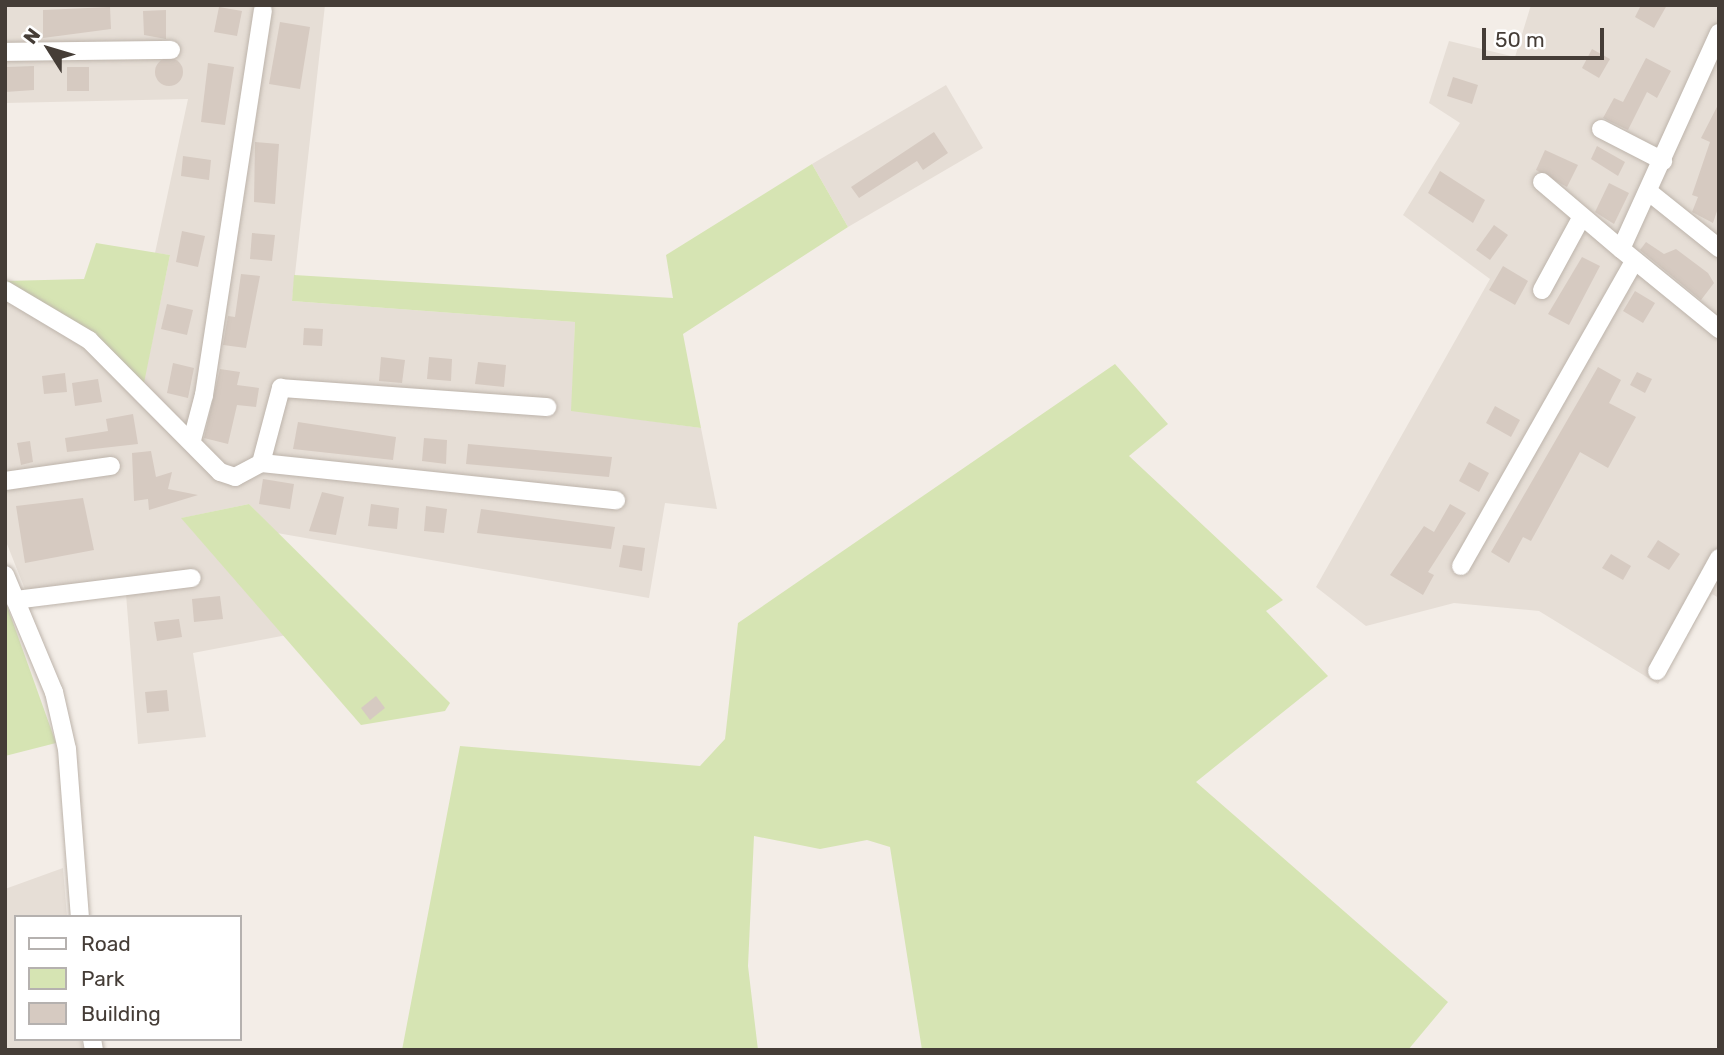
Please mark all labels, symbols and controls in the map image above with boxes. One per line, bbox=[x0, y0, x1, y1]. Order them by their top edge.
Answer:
north arrow bbox=[14, 14, 84, 84]
scale bar bbox=[1486, 14, 1608, 58]
text: N bbox=[19, 24, 45, 48]
text: 50 m bbox=[1495, 27, 1545, 52]
legend bbox=[14, 915, 242, 1041]
text: Road bbox=[81, 931, 131, 956]
text: Park bbox=[81, 966, 125, 991]
text: Building bbox=[81, 1001, 161, 1026]

